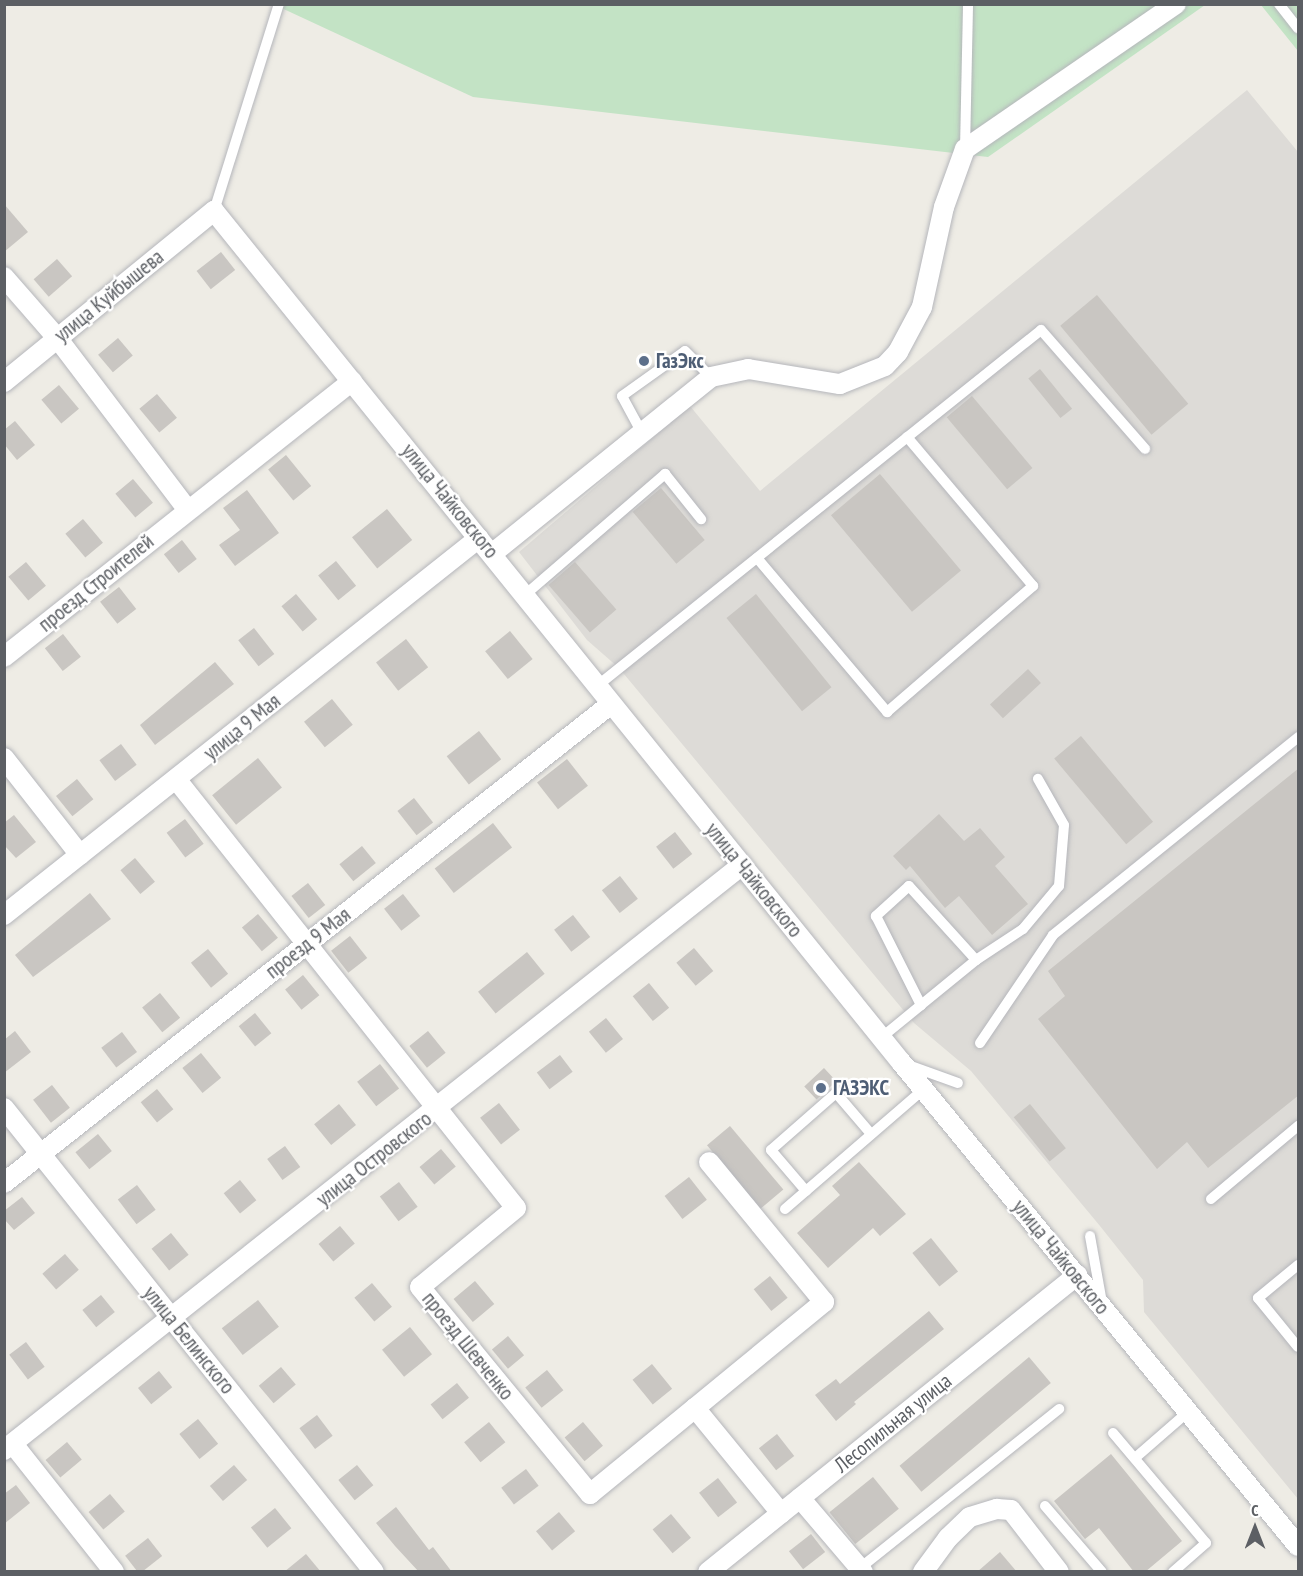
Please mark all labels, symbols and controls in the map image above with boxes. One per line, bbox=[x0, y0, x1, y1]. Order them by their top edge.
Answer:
street label: улица Куйбышева bbox=[49, 244, 169, 348]
place label: ГазЭкс bbox=[656, 348, 704, 374]
marker: ГазЭкс bbox=[637, 354, 651, 368]
street label: улица Чайковского bbox=[396, 439, 504, 563]
street label: проезд Строителей bbox=[33, 529, 159, 637]
street label: улица 9 Мая bbox=[199, 688, 285, 766]
street label: улица Чайковского bbox=[700, 818, 808, 942]
street label: проезд 9 Мая bbox=[261, 902, 355, 984]
place label: ГАЗЭКС bbox=[833, 1075, 889, 1101]
marker: ГАЗЭКС bbox=[814, 1081, 828, 1095]
street label: улица Островского bbox=[311, 1106, 437, 1212]
street label: улица Чайковского bbox=[1007, 1195, 1115, 1319]
street label: улица Белинского bbox=[138, 1281, 240, 1399]
street label: проезд Шевченко bbox=[417, 1287, 519, 1405]
street label: Лесопильная улица bbox=[829, 1368, 957, 1478]
north arrow bbox=[1225, 1498, 1285, 1558]
text: С bbox=[1251, 1500, 1259, 1520]

